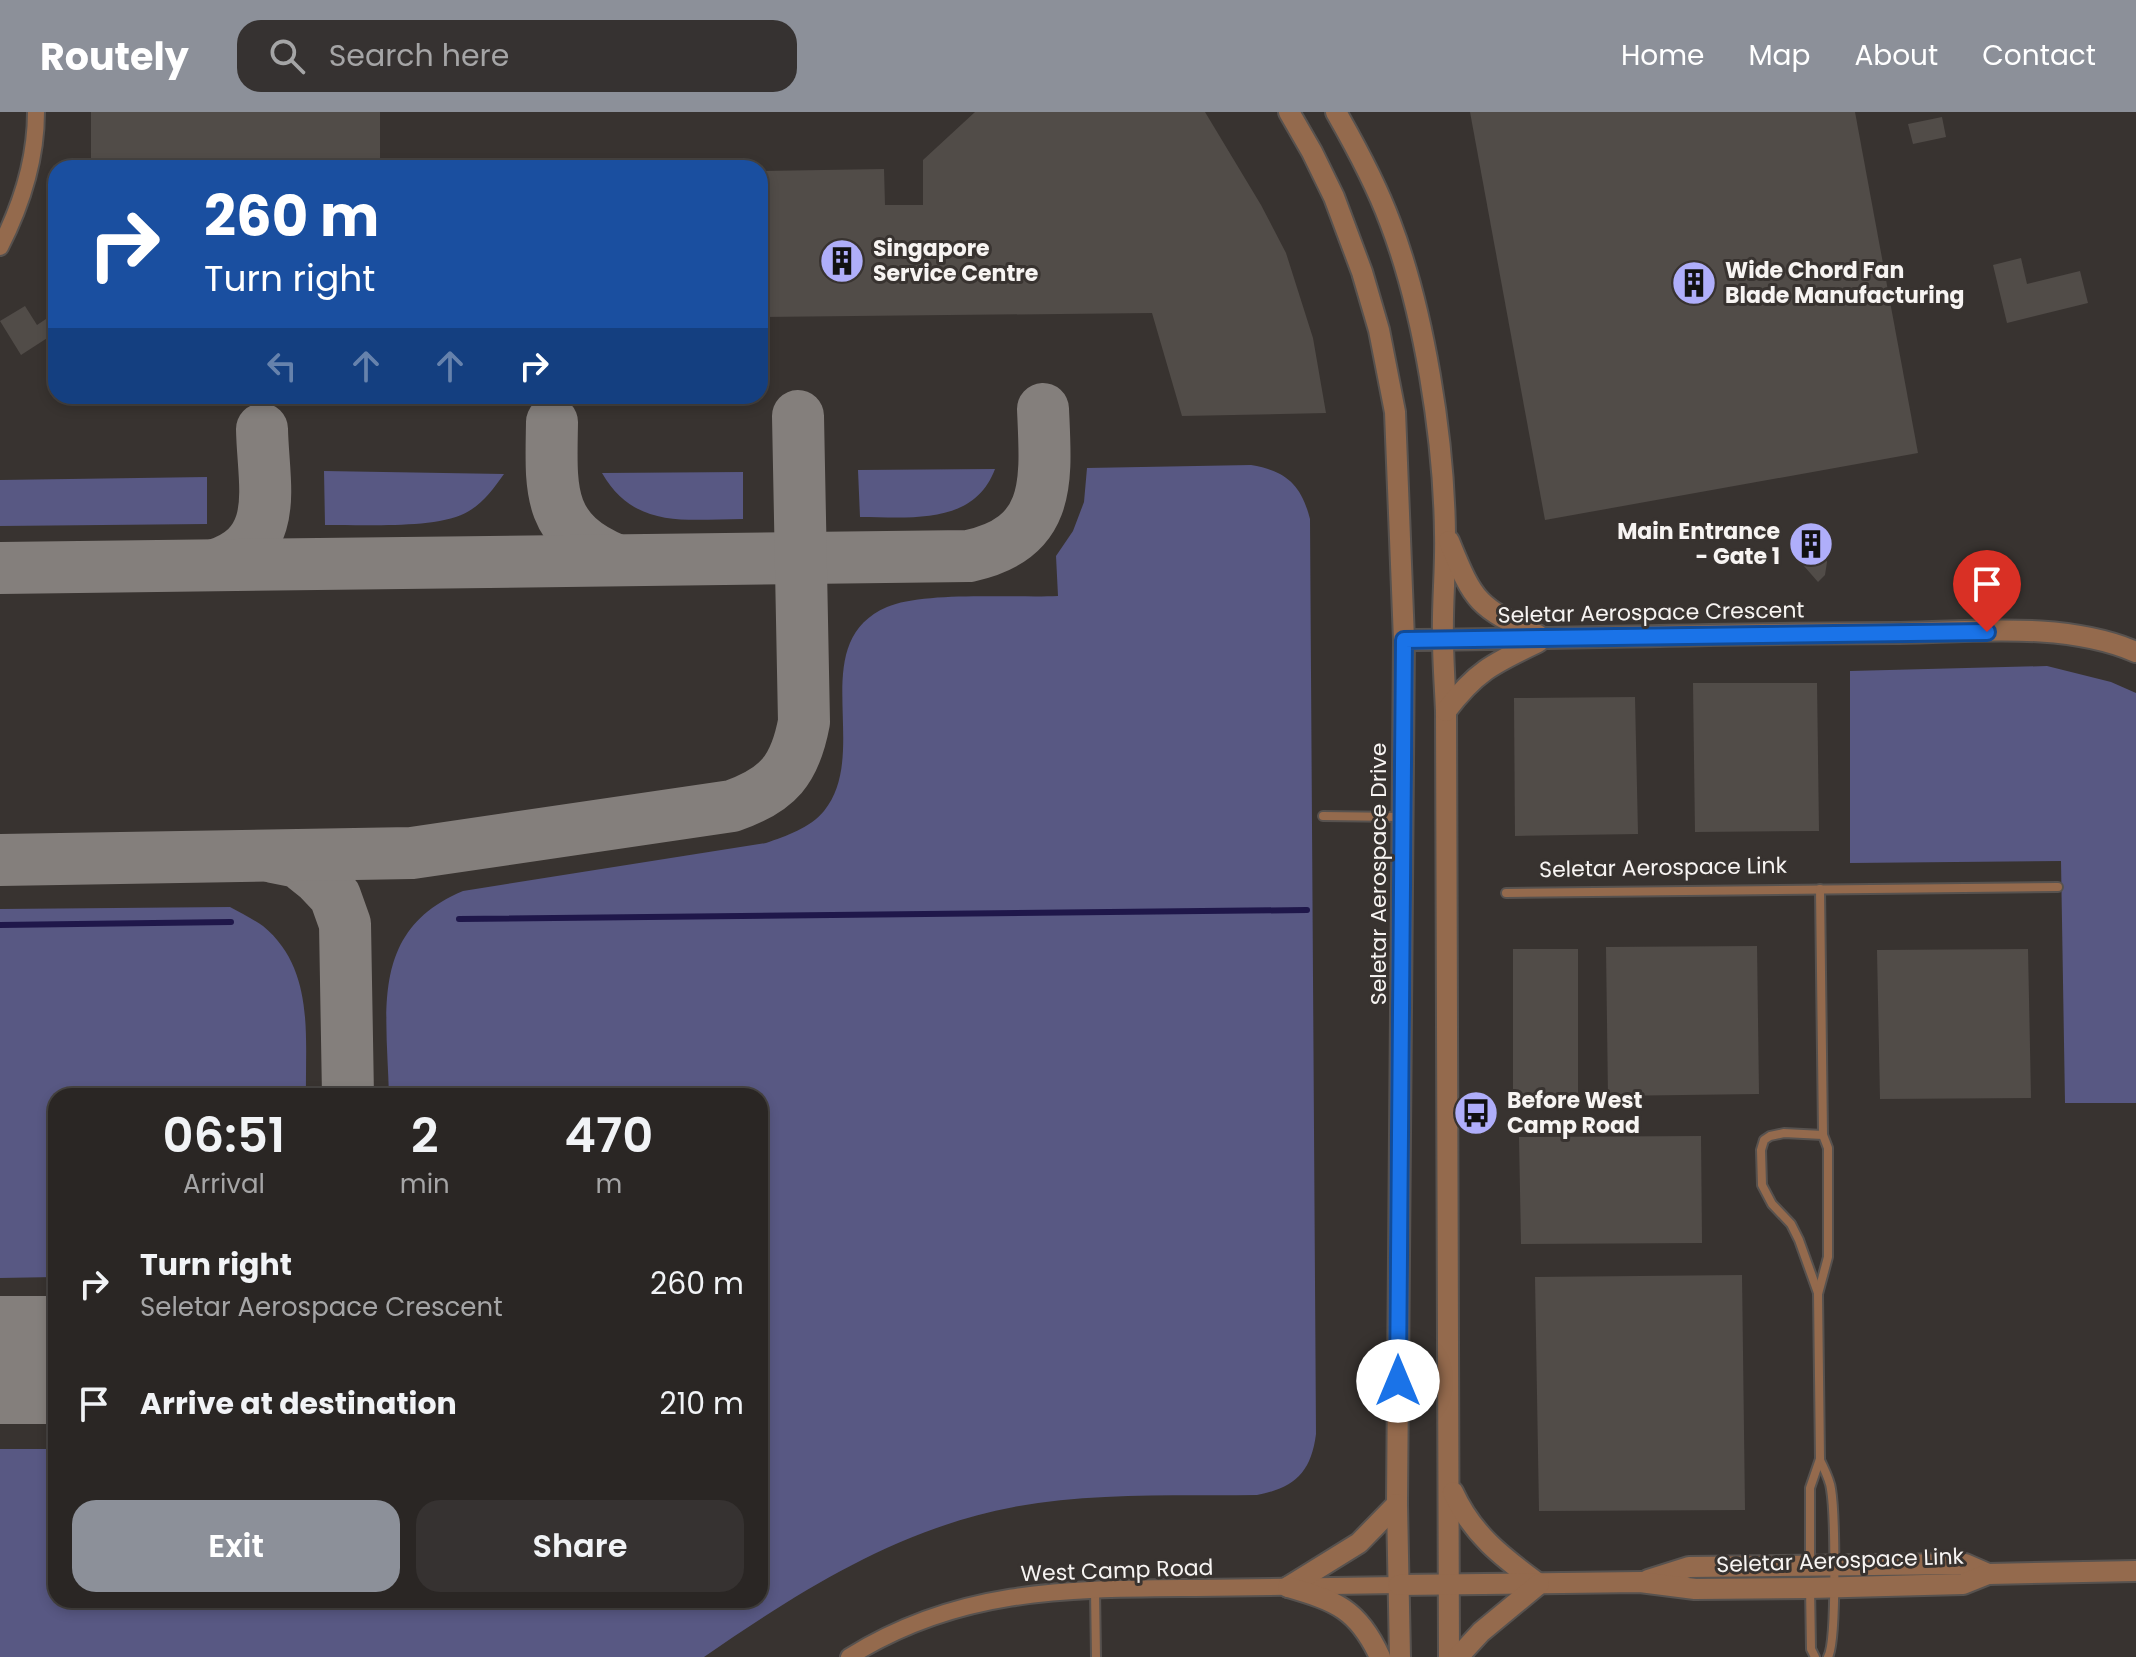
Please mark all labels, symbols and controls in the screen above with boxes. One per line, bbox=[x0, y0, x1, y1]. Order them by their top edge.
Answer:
search box bbox=[237, 20, 797, 92]
text: Routely bbox=[40, 30, 189, 83]
icon: search bbox=[265, 34, 309, 78]
text: Search here bbox=[329, 34, 509, 77]
text: Home bbox=[1621, 36, 1704, 75]
text: Map bbox=[1748, 36, 1810, 75]
text: About bbox=[1854, 36, 1938, 75]
text: Contact bbox=[1982, 36, 2096, 75]
text: 260 m bbox=[204, 177, 379, 256]
icon: right bbox=[72, 192, 176, 296]
place label: Singapore Service Centre bbox=[873, 233, 1038, 289]
building icon: Singapore Service Centre bbox=[818, 237, 866, 285]
text: Turn right bbox=[204, 253, 375, 304]
place label: Wide Chord Fan Blade Manufacturing bbox=[1725, 255, 1964, 311]
building icon: Wide Chord Fan Blade Manufacturing bbox=[1670, 259, 1718, 307]
icon: left bbox=[260, 344, 304, 388]
icon: ahead bbox=[344, 344, 388, 388]
icon: ahead bbox=[428, 344, 472, 388]
icon: right bbox=[512, 344, 556, 388]
place label: Main Entrance - Gate 1 bbox=[1617, 516, 1780, 572]
building icon: Main Entrance - Gate 1 bbox=[1787, 520, 1835, 568]
pin bbox=[1953, 550, 2021, 632]
icon: arrive bbox=[1965, 562, 2009, 606]
street label: Seletar Aerospace Crescent bbox=[1497, 594, 1805, 631]
street label: Seletar Aerospace Drive bbox=[1363, 743, 1394, 1005]
street label: Seletar Aerospace Link bbox=[1539, 850, 1788, 885]
place label: Before West Camp Road bbox=[1507, 1085, 1643, 1141]
bus stop icon: Before West Camp Road bbox=[1452, 1089, 1500, 1137]
text: 06:51 bbox=[163, 1102, 285, 1169]
text: 2 bbox=[411, 1102, 439, 1169]
text: 470 bbox=[564, 1102, 653, 1169]
text: Arrival bbox=[183, 1166, 265, 1202]
text: min bbox=[400, 1166, 450, 1202]
text: m bbox=[595, 1166, 622, 1202]
text: Turn right bbox=[140, 1243, 292, 1286]
icon: right bbox=[72, 1262, 116, 1306]
text: 260 m bbox=[650, 1262, 744, 1305]
text: Seletar Aerospace Crescent bbox=[140, 1289, 503, 1325]
position arrow bbox=[1356, 1339, 1440, 1423]
icon: arrive bbox=[72, 1382, 116, 1426]
text: Arrive at destination bbox=[140, 1382, 457, 1425]
text: 210 m bbox=[659, 1382, 744, 1425]
button: Exit bbox=[72, 1500, 400, 1592]
button: Share bbox=[416, 1500, 744, 1592]
street label: Seletar Aerospace Link bbox=[1716, 1541, 1965, 1580]
street label: West Camp Road bbox=[1020, 1552, 1214, 1589]

